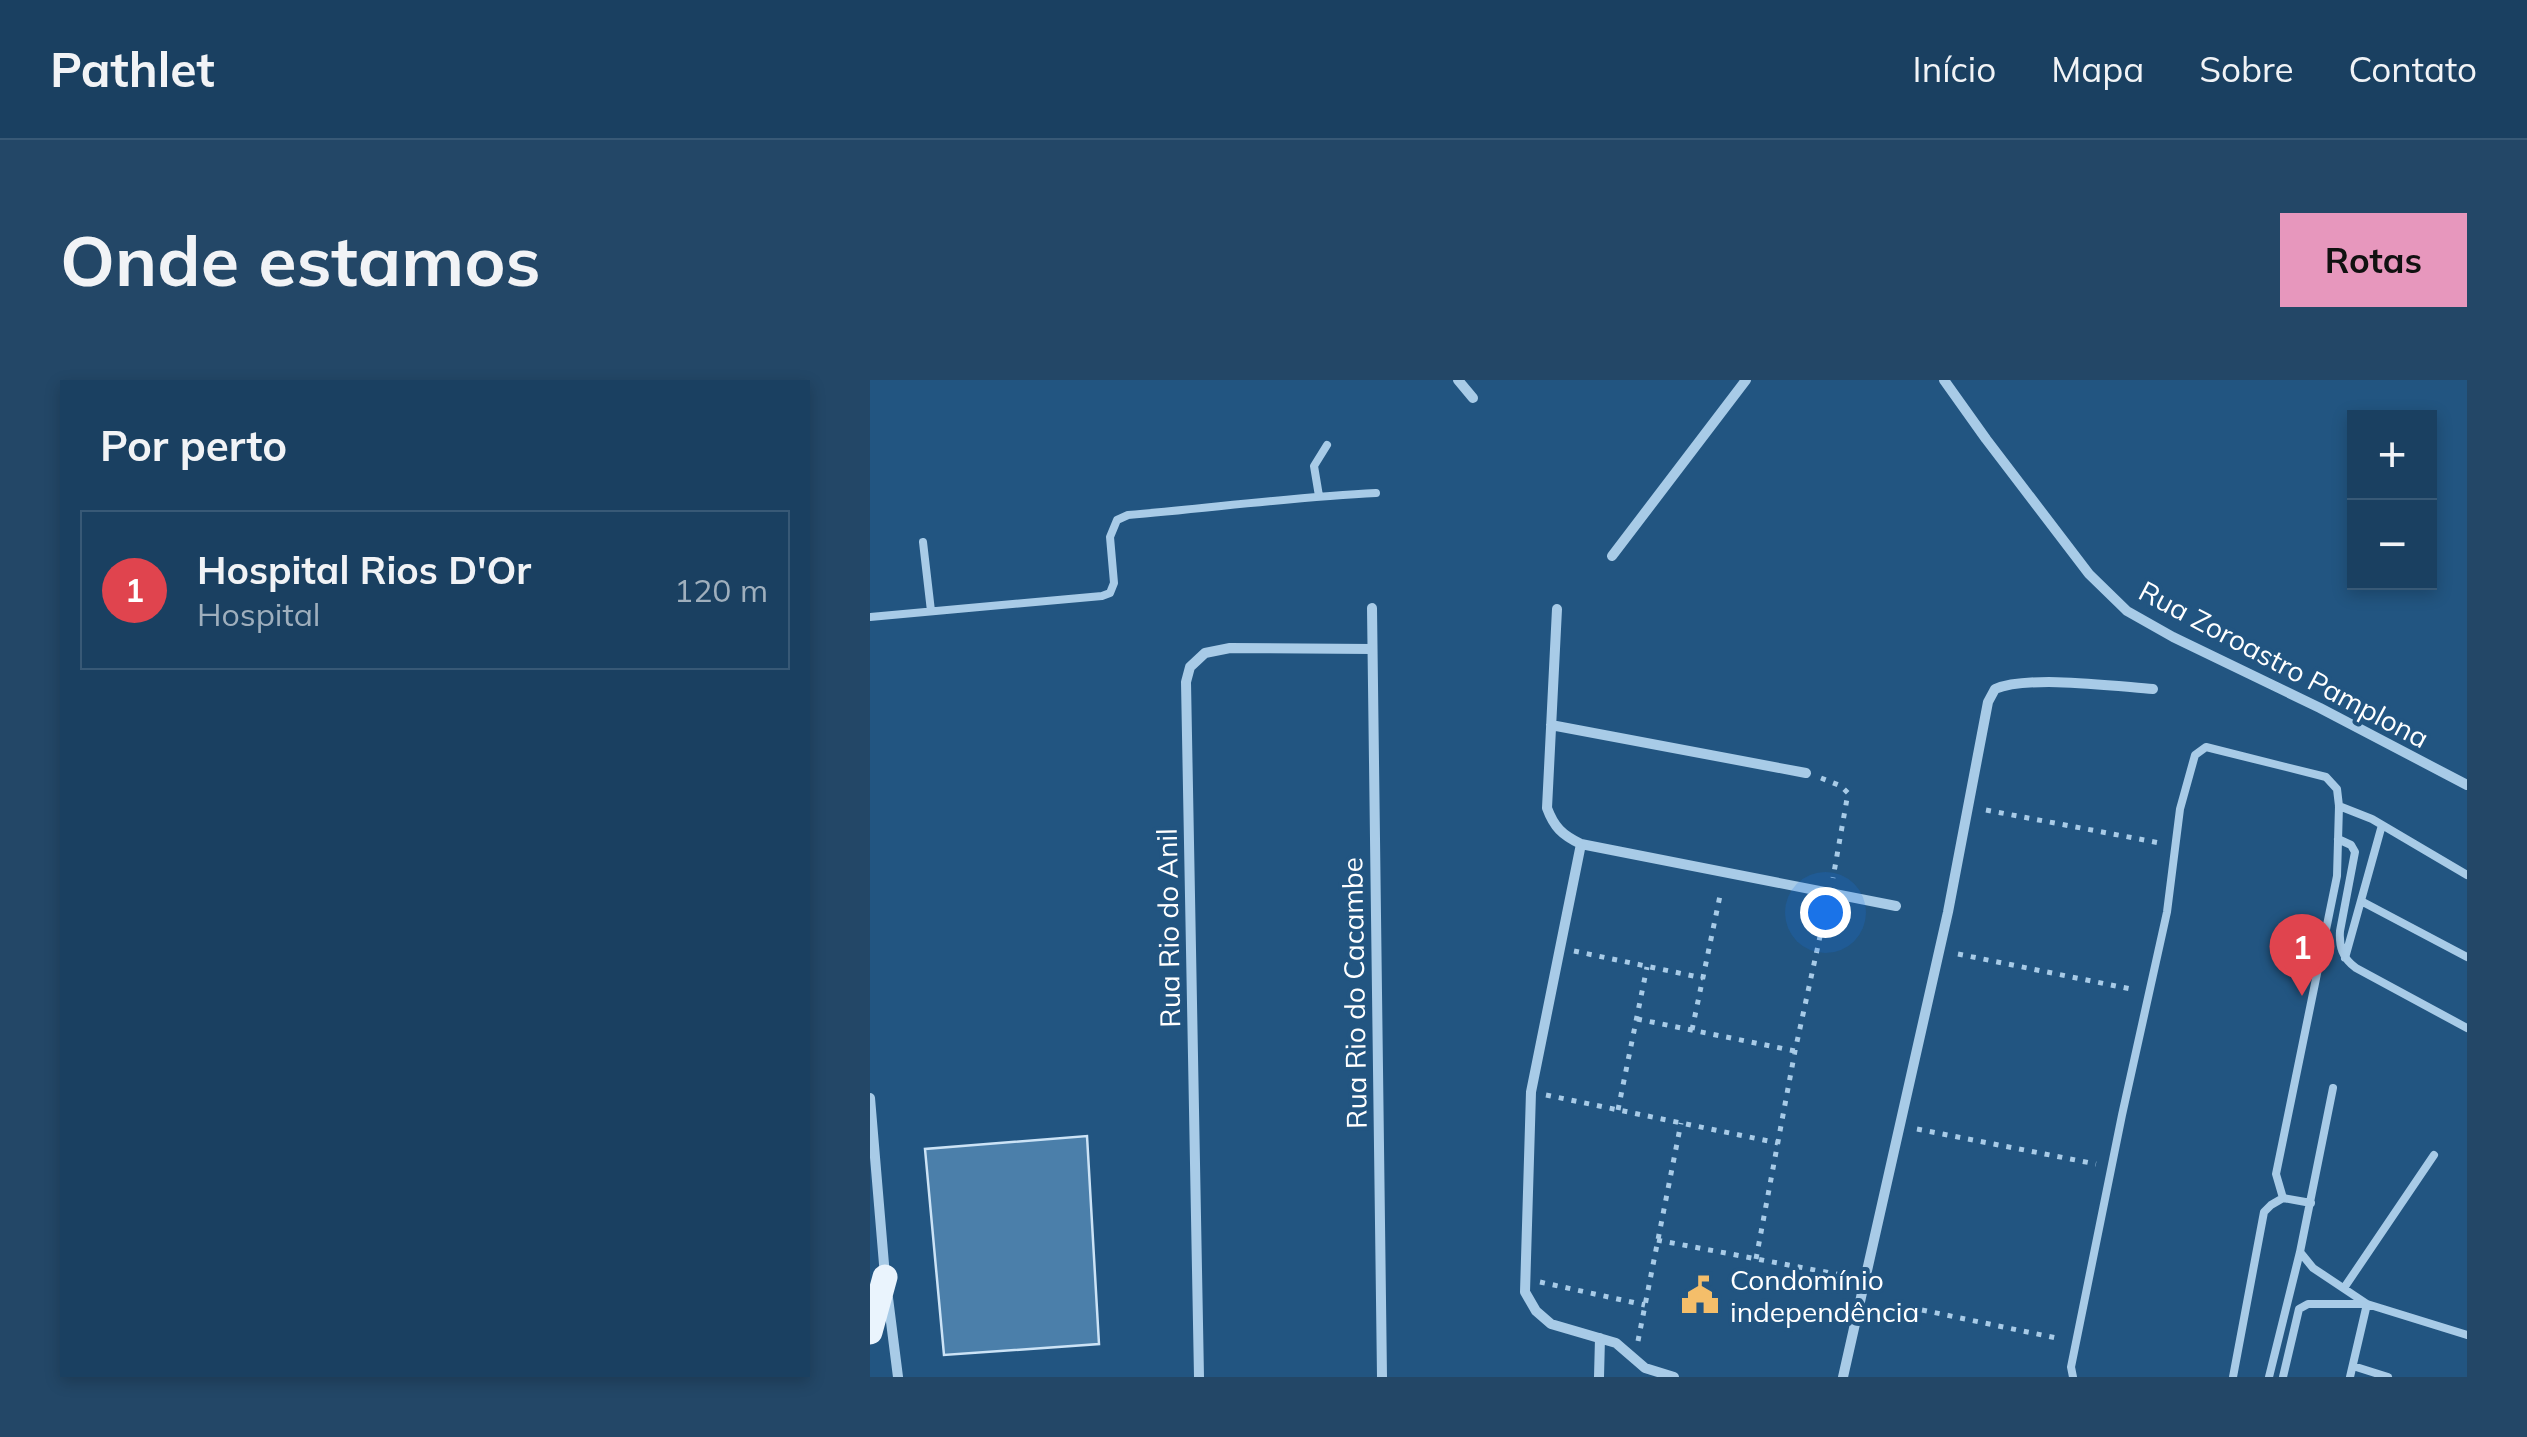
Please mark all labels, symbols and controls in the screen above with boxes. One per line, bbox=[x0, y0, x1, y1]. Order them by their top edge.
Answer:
text: Pathlet bbox=[50, 39, 215, 99]
text: Início bbox=[1913, 47, 1996, 91]
text: Mapa bbox=[2051, 47, 2144, 91]
text: Sobre bbox=[2199, 47, 2293, 91]
text: Contato bbox=[2348, 47, 2477, 91]
button: Rotas bbox=[2280, 213, 2467, 307]
text: Onde estamos bbox=[60, 216, 541, 304]
map controls bbox=[2347, 410, 2437, 590]
button: + bbox=[2347, 410, 2437, 500]
text: Por perto bbox=[100, 419, 287, 472]
button: − bbox=[2347, 500, 2437, 590]
text: Hospital Rios D'Or bbox=[197, 546, 531, 594]
text: 1 bbox=[125, 570, 144, 610]
text: 120 m bbox=[674, 570, 768, 610]
street label: Rua Zoroastro Pamplona bbox=[2133, 573, 2435, 755]
text: Hospital bbox=[197, 594, 321, 634]
street label: Rua Rio do Anil bbox=[1149, 828, 1187, 1028]
street label: Rua Rio do Cacambe bbox=[1334, 857, 1374, 1129]
your location bbox=[1800, 887, 1851, 938]
pin: 1 bbox=[2270, 914, 2334, 996]
place label: Condomínio independência bbox=[1730, 1262, 1919, 1329]
public building icon: Condomínio independência bbox=[1679, 1274, 1721, 1316]

